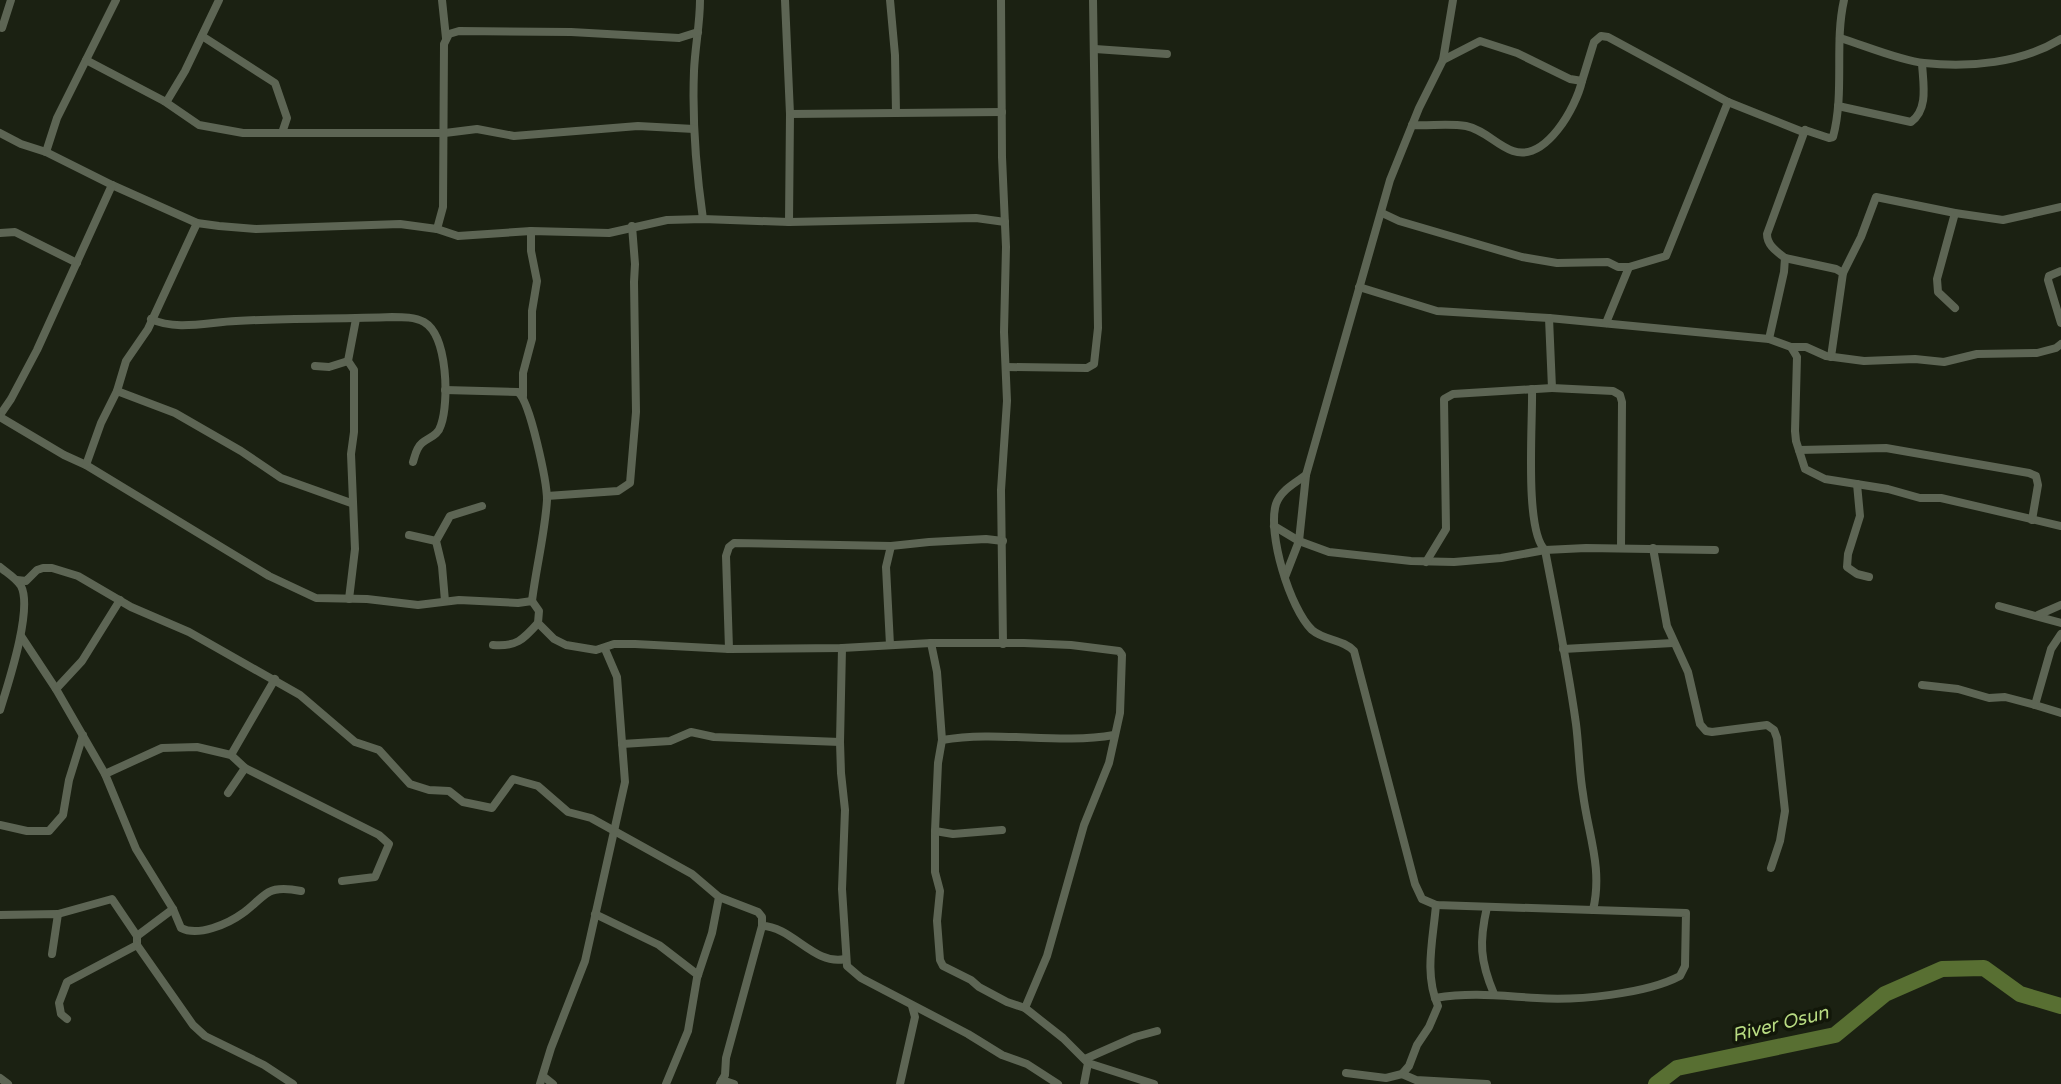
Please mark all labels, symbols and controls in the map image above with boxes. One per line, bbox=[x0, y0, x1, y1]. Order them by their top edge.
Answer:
water label: River Osun bbox=[1730, 1001, 1831, 1047]

